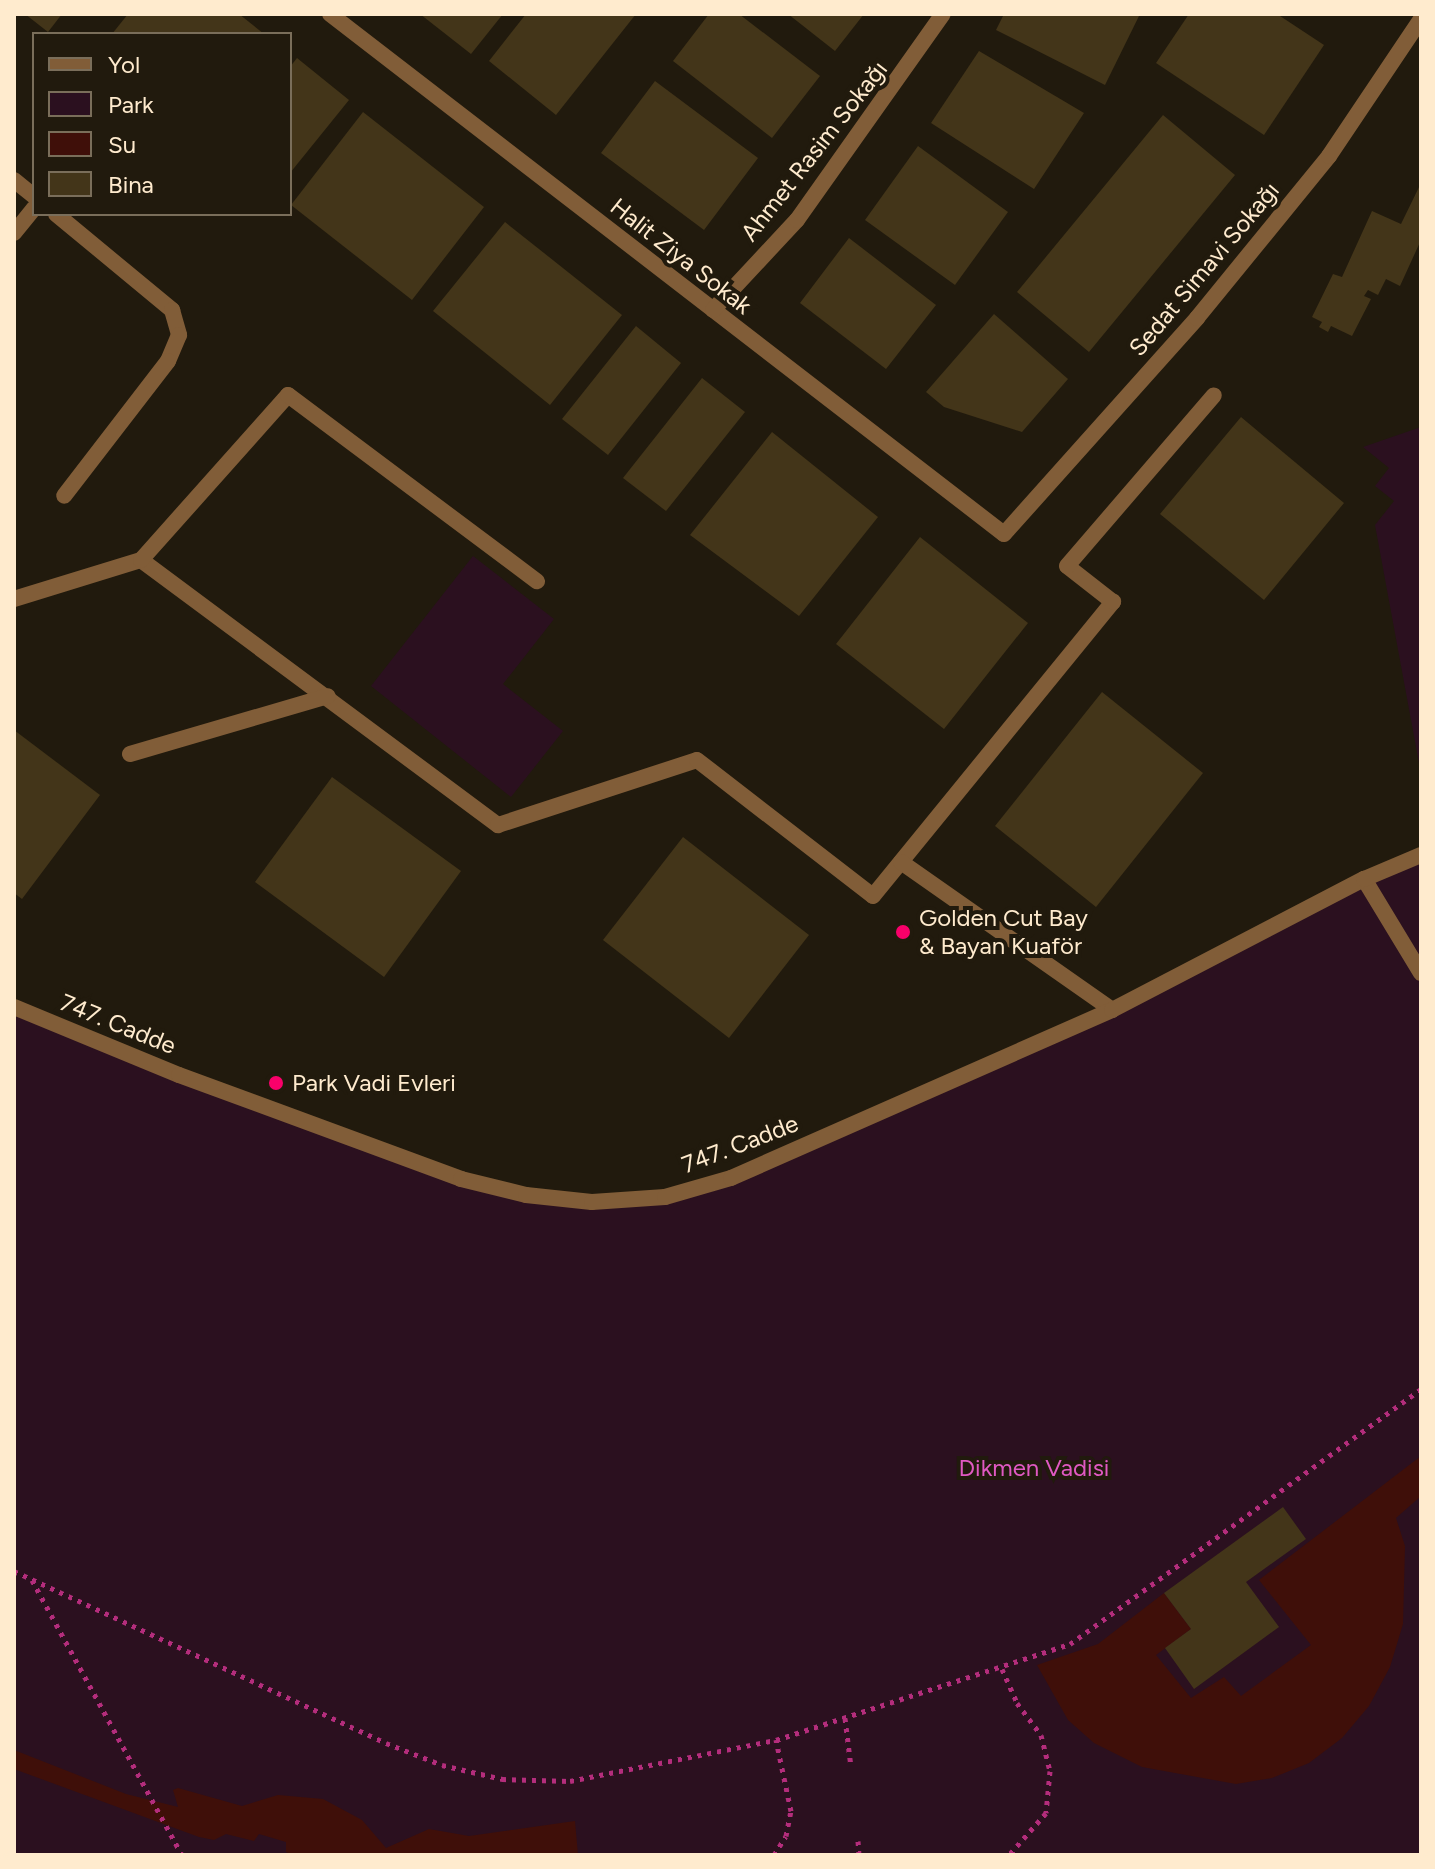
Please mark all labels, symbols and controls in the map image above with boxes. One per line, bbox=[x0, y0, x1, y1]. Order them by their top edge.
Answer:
legend bbox=[32, 32, 292, 216]
text: Yol bbox=[108, 50, 140, 79]
street label: Ahmet Rasim Sokağı bbox=[735, 55, 893, 247]
text: Park bbox=[108, 90, 154, 119]
text: Su bbox=[108, 130, 136, 159]
text: Bina bbox=[108, 170, 154, 199]
street label: Sedat Simavi Sokağı bbox=[1123, 176, 1285, 362]
street label: Halit Ziya Sokak bbox=[605, 192, 757, 320]
place label: Golden Cut Bay & Bayan Kuaför bbox=[919, 904, 1088, 960]
marker: Golden Cut Bay & Bayan Kuaför bbox=[894, 923, 912, 941]
street label: 747. Cadde bbox=[56, 988, 180, 1060]
place label: Park Vadi Evleri bbox=[292, 1069, 456, 1097]
marker: Park Vadi Evleri bbox=[267, 1074, 285, 1092]
street label: 747. Cadde bbox=[678, 1109, 802, 1179]
park label: Dikmen Vadisi bbox=[959, 1454, 1109, 1482]

